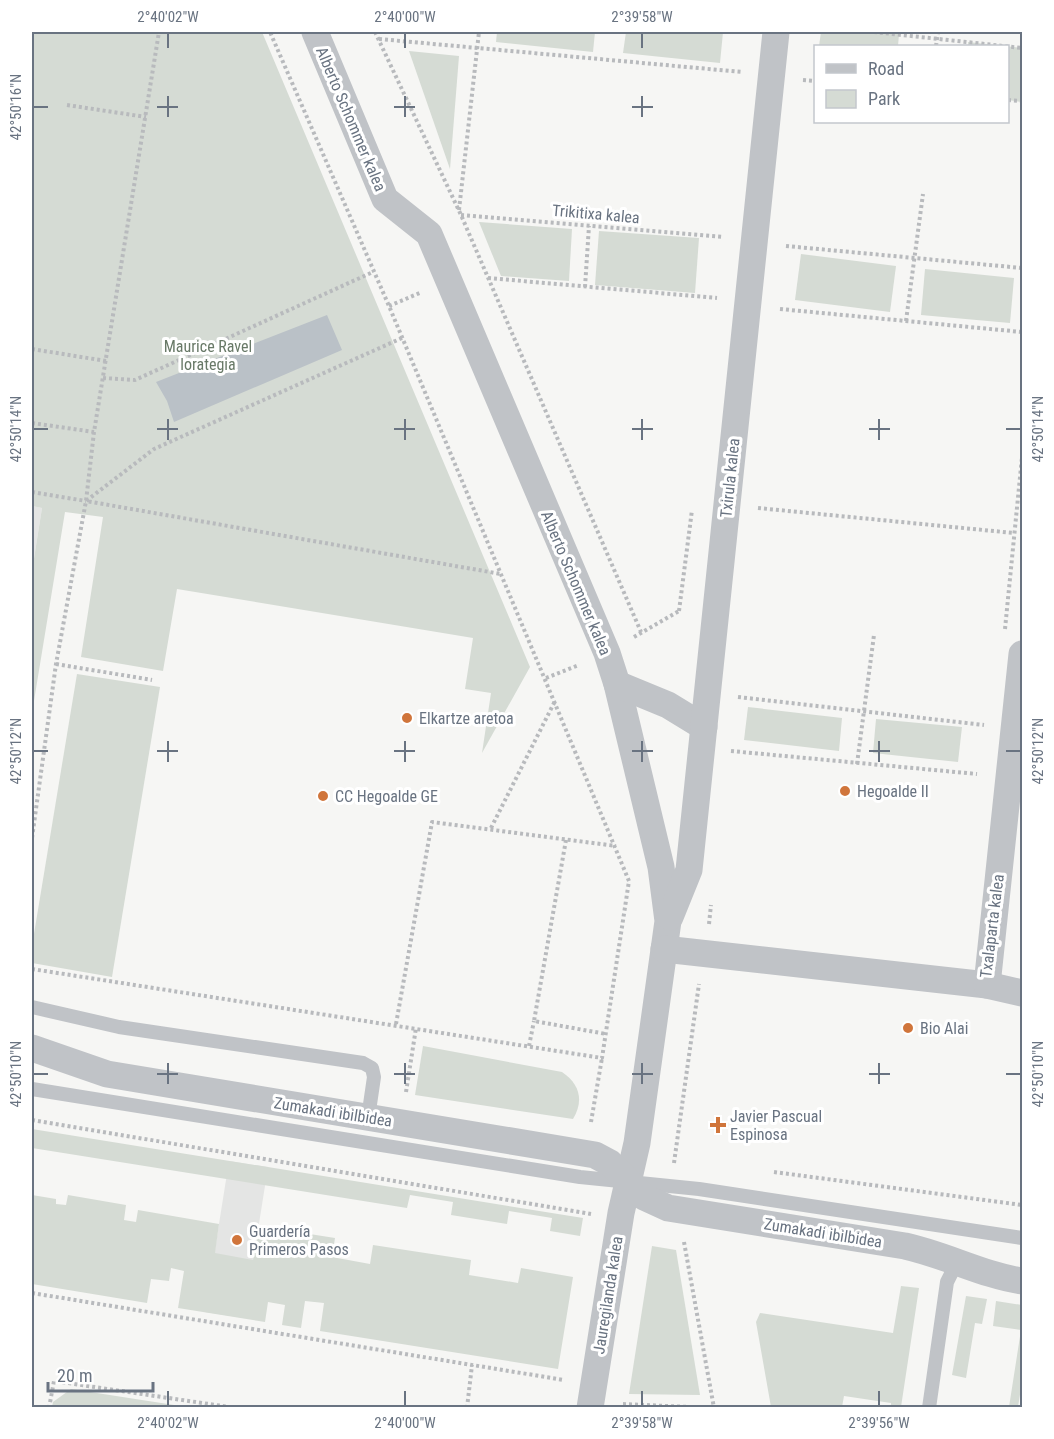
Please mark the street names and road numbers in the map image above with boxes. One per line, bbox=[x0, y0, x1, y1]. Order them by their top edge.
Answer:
street label: Alberto Schommer kalea bbox=[312, 44, 390, 194]
street label: Trikitixa kalea bbox=[552, 201, 640, 227]
street label: Txirula kalea bbox=[716, 437, 744, 519]
street label: Alberto Schommer kalea bbox=[537, 508, 615, 658]
street label: Txalaparta kalea bbox=[976, 873, 1008, 979]
street label: Zumakadi ibilbidea bbox=[273, 1093, 393, 1131]
street label: Zumakadi ibilbidea bbox=[763, 1214, 883, 1252]
street label: Jauregilanda kalea bbox=[589, 1235, 627, 1355]

